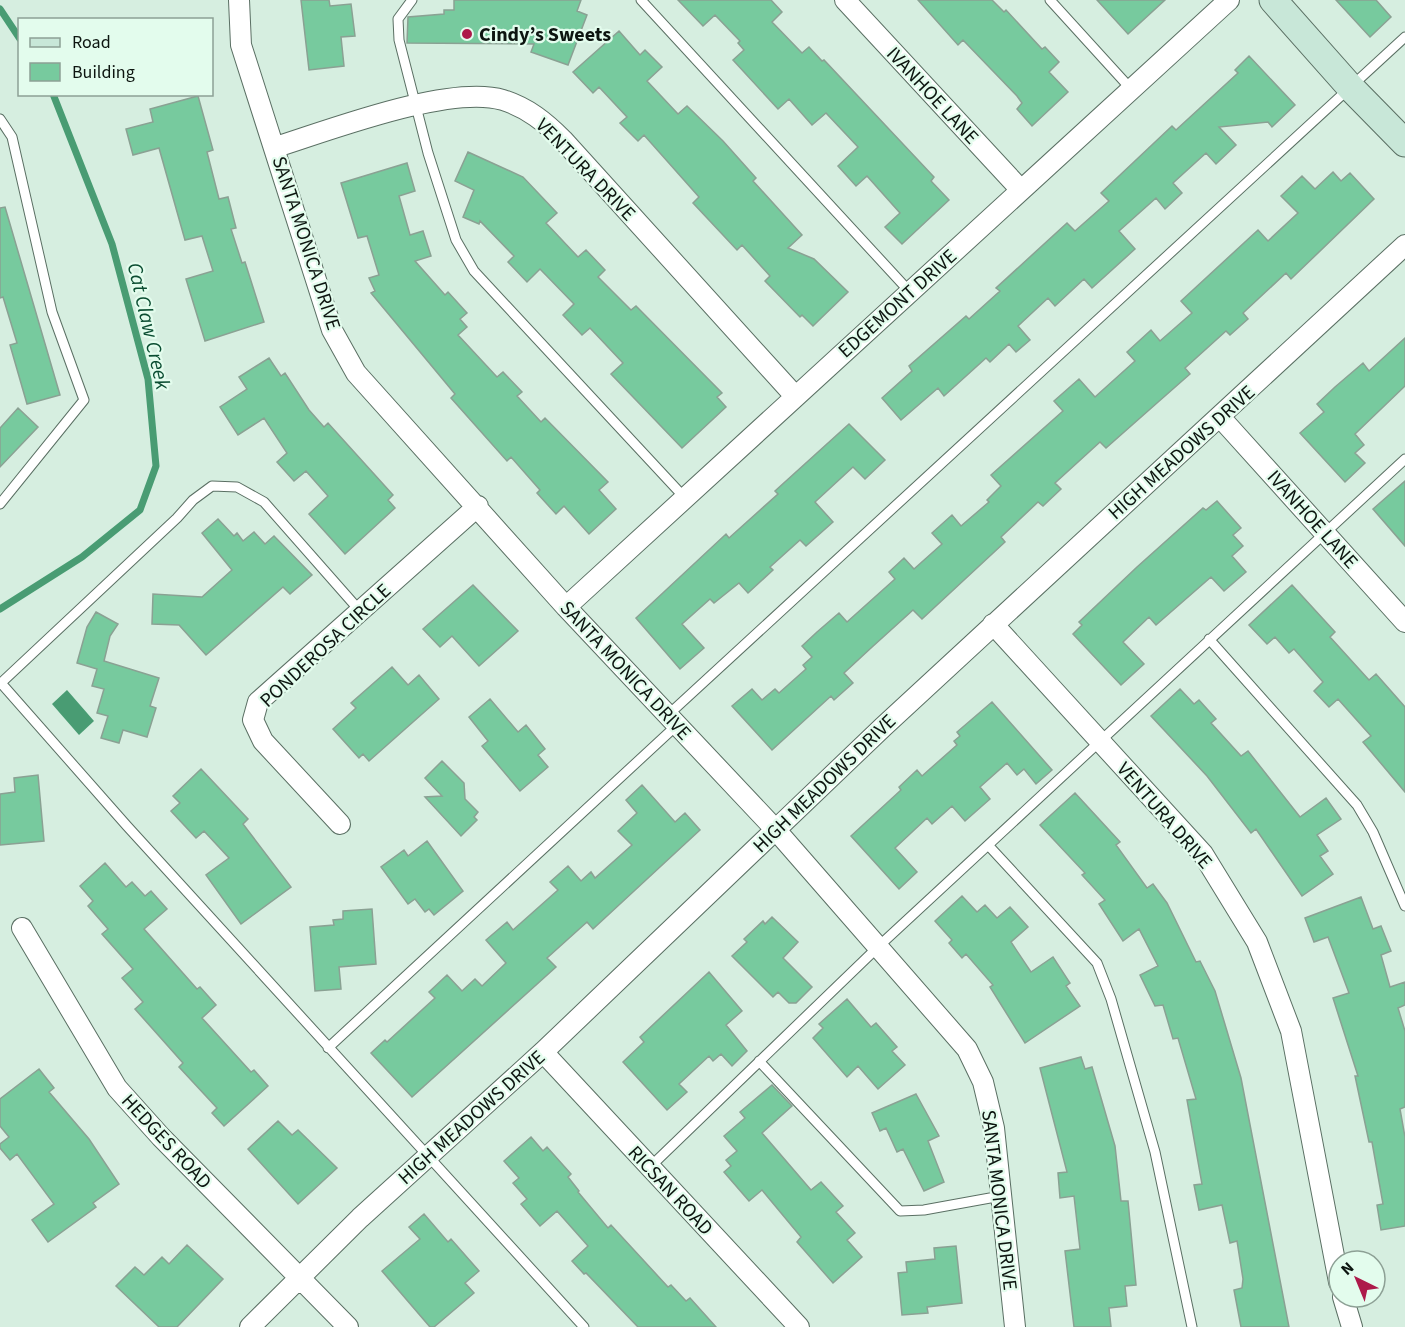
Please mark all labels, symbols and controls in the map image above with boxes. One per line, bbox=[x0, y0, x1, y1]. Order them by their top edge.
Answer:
legend bbox=[18, 18, 213, 96]
place label: Cindy’s Sweets bbox=[479, 21, 611, 49]
marker: Cindy’s Sweets bbox=[460, 27, 474, 41]
text: Road bbox=[72, 30, 111, 55]
street label: IVANHOE LANE bbox=[880, 41, 985, 151]
text: Building bbox=[72, 60, 135, 85]
street label: VENTURA DRIVE bbox=[529, 112, 642, 227]
street label: SANTA MONICA DRIVE bbox=[265, 153, 347, 334]
street label: EDGEMONT DRIVE bbox=[832, 243, 963, 365]
water label: Cat Claw Creek bbox=[120, 260, 178, 393]
street label: HIGH MEADOWS DRIVE bbox=[1102, 379, 1261, 526]
street label: IVANHOE LANE bbox=[1260, 464, 1364, 575]
street label: PONDEROSA CIRCLE bbox=[254, 577, 398, 714]
street label: SANTA MONICA DRIVE bbox=[553, 595, 697, 747]
street label: HIGH MEADOWS DRIVE bbox=[747, 708, 902, 859]
street label: VENTURA DRIVE bbox=[1110, 756, 1219, 875]
street label: HIGH MEADOWS DRIVE bbox=[392, 1044, 551, 1191]
street label: HEDGES ROAD bbox=[115, 1088, 218, 1195]
street label: SANTA MONICA DRIVE bbox=[974, 1108, 1024, 1292]
street label: RICSAN ROAD bbox=[621, 1140, 719, 1242]
north arrow bbox=[1327, 1249, 1387, 1309]
text: N bbox=[1336, 1257, 1359, 1280]

